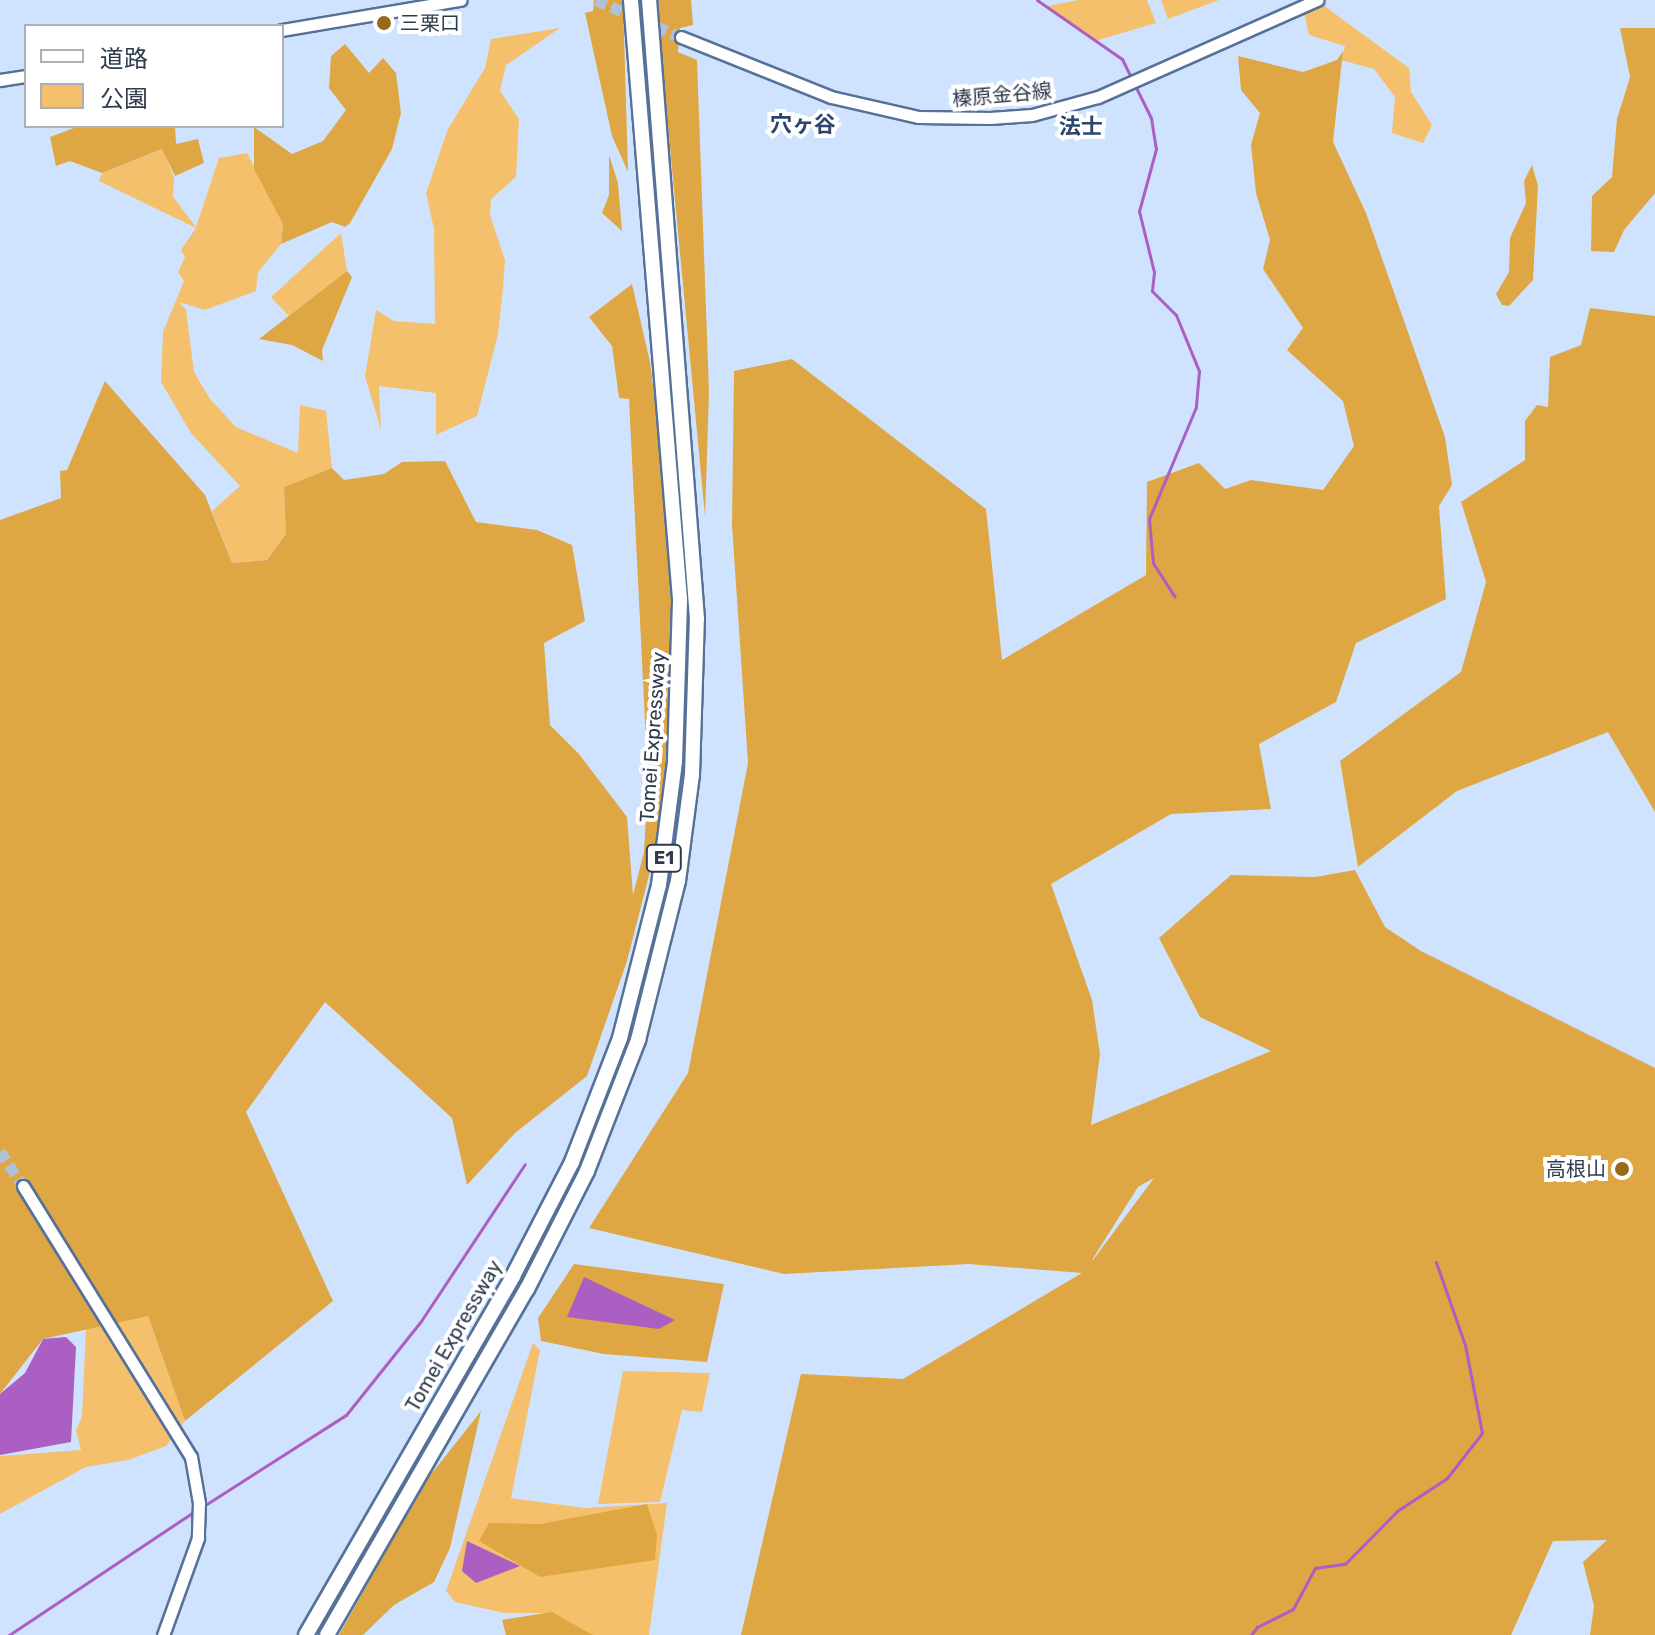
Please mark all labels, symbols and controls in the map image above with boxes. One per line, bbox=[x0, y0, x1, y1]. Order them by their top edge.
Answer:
place label: 三栗口 bbox=[400, 11, 460, 35]
marker: 三栗口 bbox=[375, 14, 393, 32]
legend bbox=[24, 24, 284, 128]
text: 道路 bbox=[100, 45, 148, 73]
street label: 榛原金谷線 bbox=[951, 79, 1053, 111]
text: 公園 bbox=[100, 85, 148, 113]
district label: 穴ヶ谷 bbox=[770, 112, 836, 138]
district label: 法士 bbox=[1059, 114, 1103, 140]
street label: Tomei Expressway bbox=[635, 651, 671, 823]
road number: E1 bbox=[644, 844, 684, 872]
place label: 高根山 bbox=[1546, 1157, 1606, 1181]
marker: 高根山 bbox=[1613, 1160, 1631, 1178]
street label: Tomei Expressway bbox=[401, 1256, 507, 1416]

